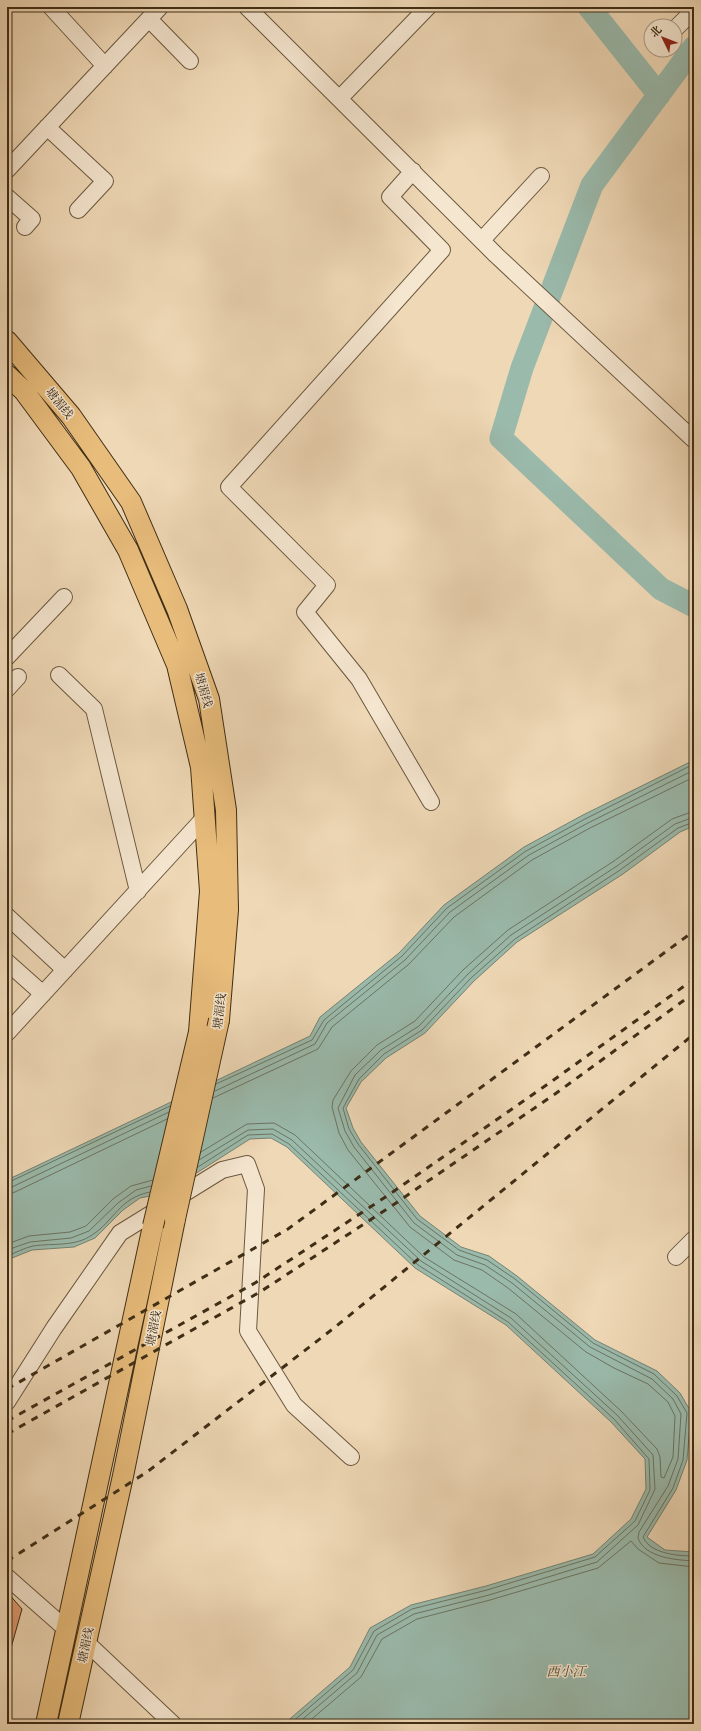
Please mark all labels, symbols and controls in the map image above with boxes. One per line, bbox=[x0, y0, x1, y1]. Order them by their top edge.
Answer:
north arrow bbox=[643, 18, 683, 58]
text: 北 bbox=[646, 22, 665, 41]
street label: 塘湄线 bbox=[42, 384, 78, 422]
street label: 塘湄线 bbox=[191, 670, 217, 710]
street label: 塘湄线 bbox=[208, 992, 230, 1030]
street label: 塘湄线 bbox=[141, 1309, 165, 1347]
street label: 塘湄线 bbox=[73, 1626, 97, 1664]
water label: 西小江 bbox=[546, 1662, 587, 1681]

